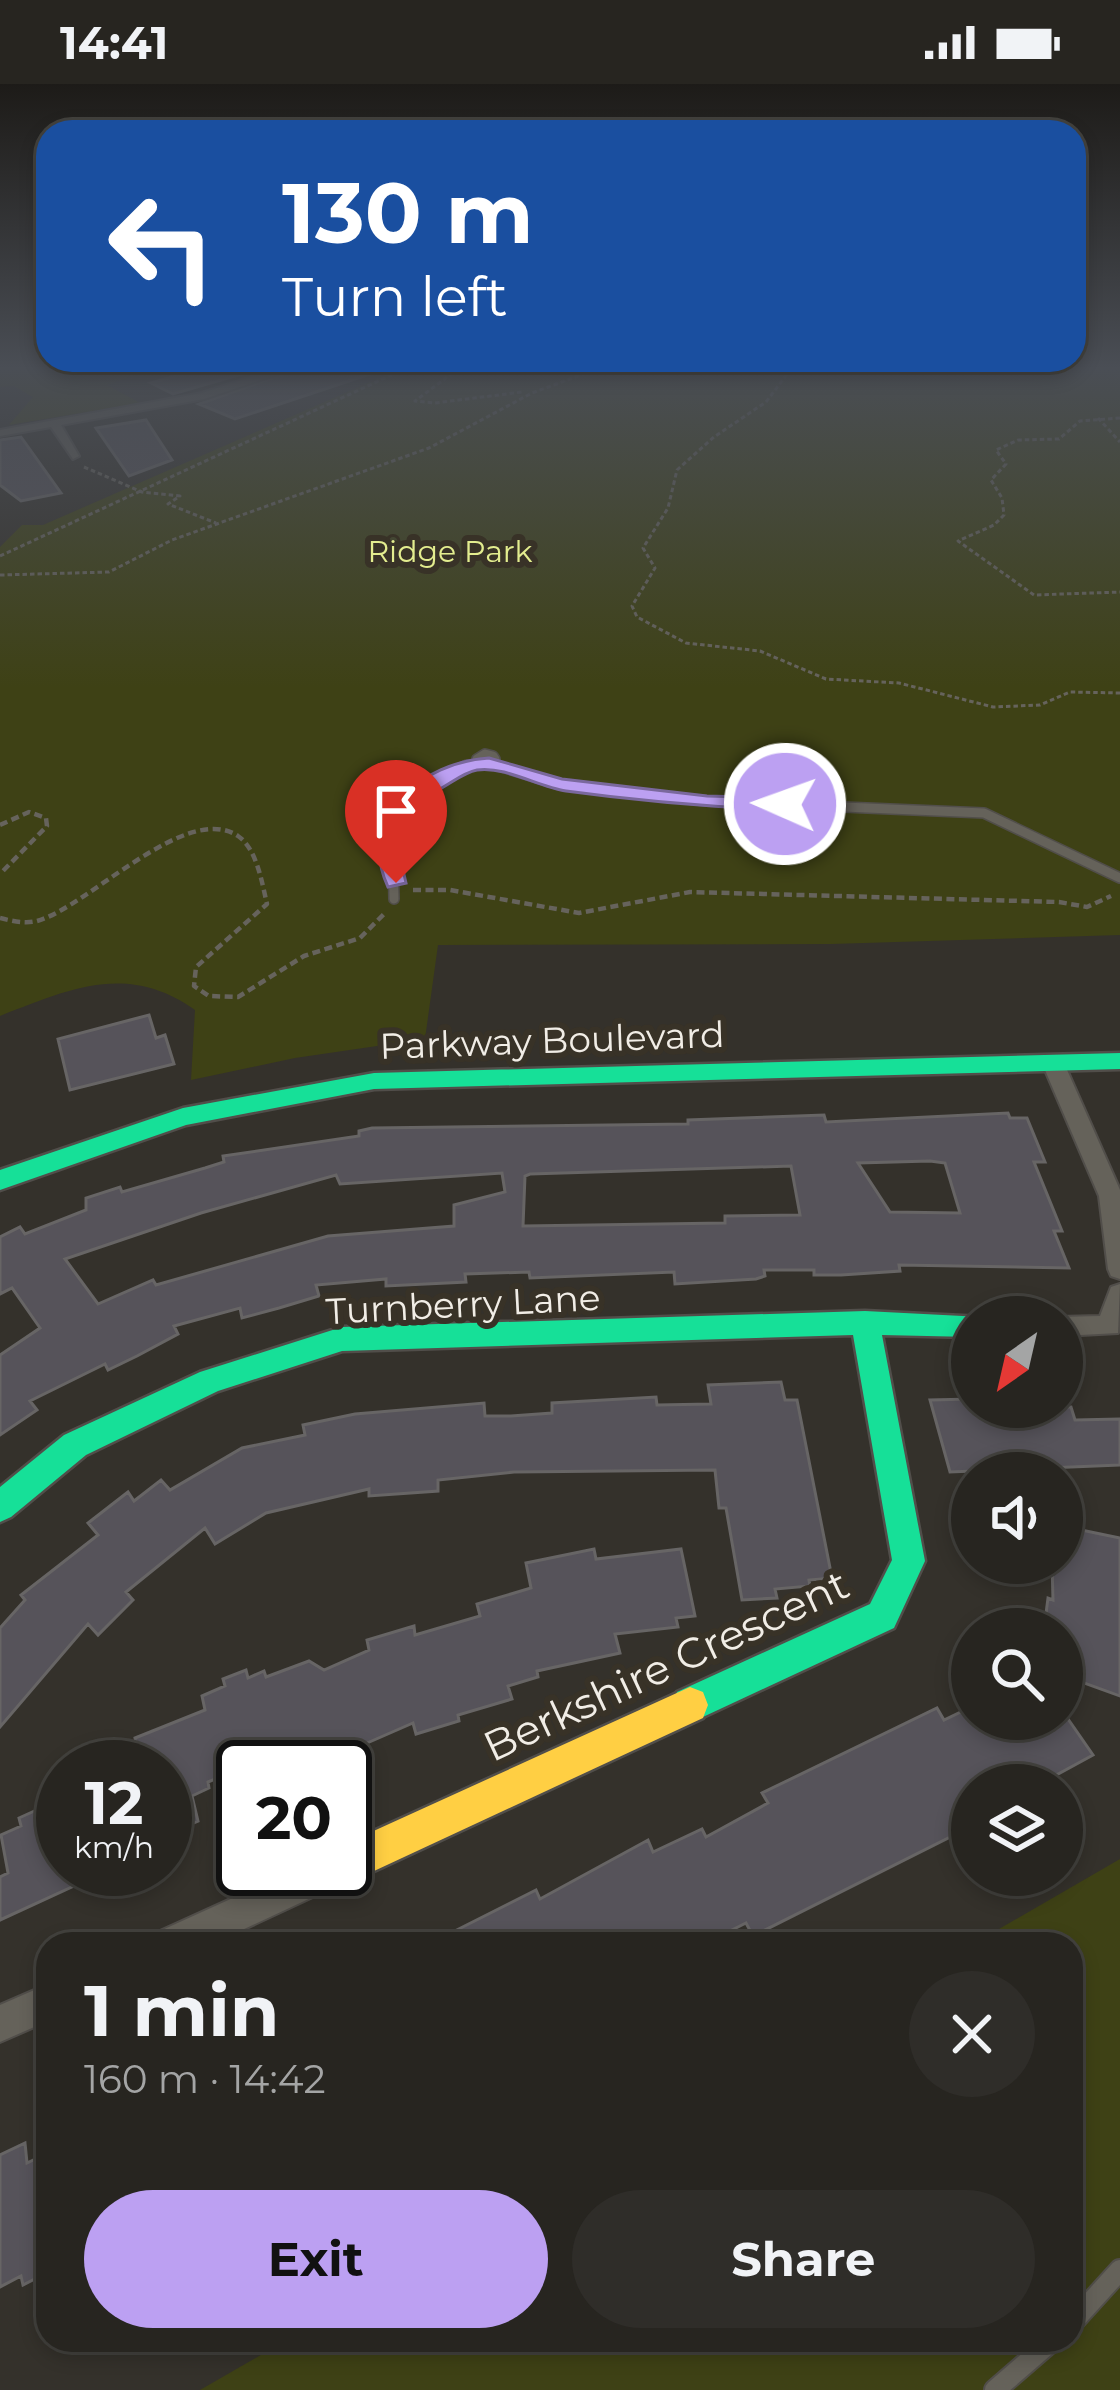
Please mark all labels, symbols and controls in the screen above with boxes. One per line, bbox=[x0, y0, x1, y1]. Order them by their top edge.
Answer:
text: 14:41 bbox=[60, 15, 168, 70]
text: 130 m bbox=[282, 162, 534, 264]
icon: left bbox=[84, 168, 240, 324]
text: Turn left bbox=[282, 264, 508, 330]
park label: Ridge Park bbox=[367, 533, 533, 570]
position arrow bbox=[722, 741, 848, 867]
pin bbox=[345, 760, 447, 883]
icon: arrive bbox=[363, 778, 429, 844]
street label: Parkway Boulevard bbox=[379, 1012, 725, 1068]
street label: Turnberry Lane bbox=[325, 1275, 601, 1333]
north arrow bbox=[951, 1296, 1083, 1428]
map controls bbox=[951, 1296, 1083, 1896]
button: sound bbox=[951, 1452, 1083, 1584]
street label: Berkshire Crescent bbox=[475, 1558, 857, 1772]
button: search bbox=[951, 1608, 1083, 1740]
speed limit sign: 20 bbox=[216, 1740, 372, 1896]
button: layers bbox=[951, 1764, 1083, 1896]
text: 12 bbox=[85, 1766, 143, 1839]
text: km/h bbox=[74, 1829, 154, 1866]
text: 1 min bbox=[84, 1966, 280, 2054]
button: close bbox=[909, 1971, 1035, 2097]
text: 160 m · 14:42 bbox=[84, 2055, 326, 2103]
button: Exit bbox=[84, 2190, 548, 2328]
button: Share bbox=[572, 2190, 1035, 2328]

